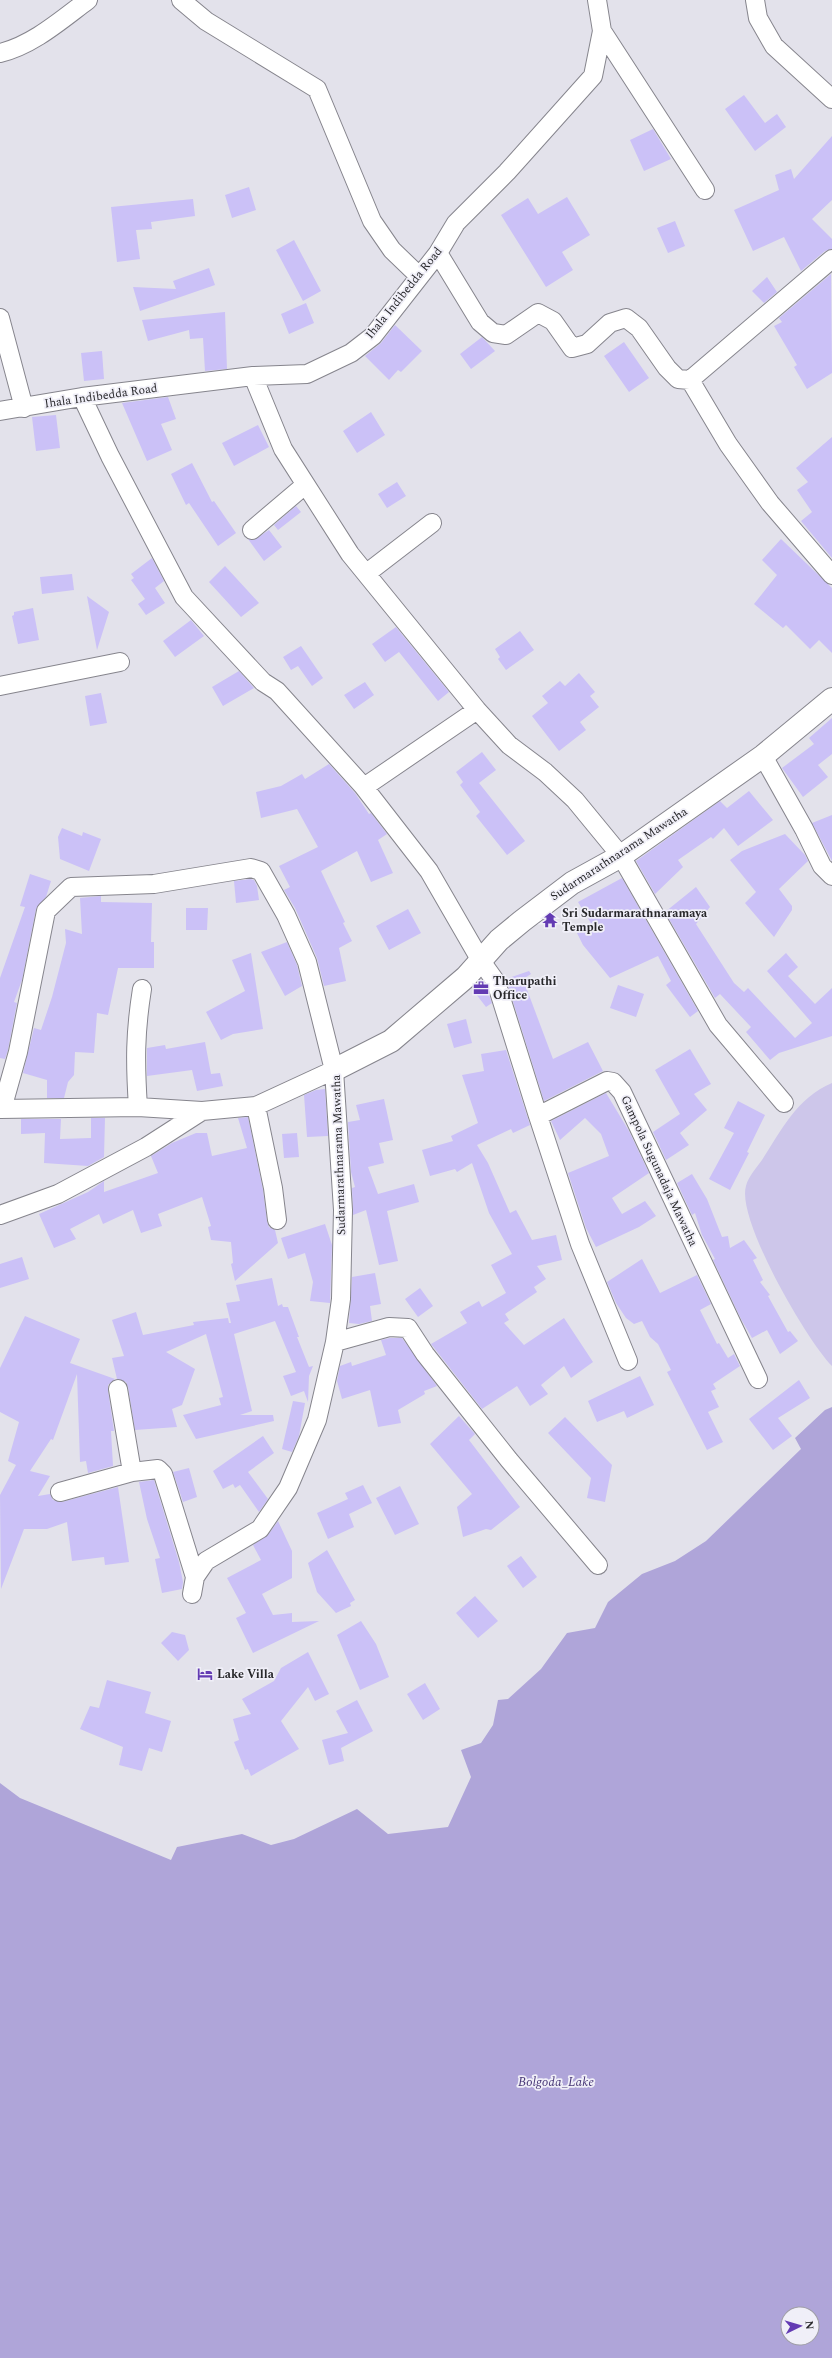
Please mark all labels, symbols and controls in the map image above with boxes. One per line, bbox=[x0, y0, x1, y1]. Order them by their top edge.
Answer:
street label: Ihala Indibedda Road bbox=[361, 243, 447, 343]
street label: Ihala Indibedda Road bbox=[43, 379, 159, 413]
street label: Sudarmarathnarama Mawatha bbox=[546, 802, 692, 906]
place label: Sri Sudarmarathnaramaya Temple bbox=[562, 904, 708, 937]
temple icon: Sri Sudarmarathnaramaya Temple bbox=[541, 911, 559, 929]
place label: Tharupathi Office bbox=[493, 972, 556, 1005]
office icon: Tharupathi Office bbox=[472, 979, 490, 997]
street label: Sudarmarathnarama Mawatha bbox=[327, 1074, 351, 1236]
street label: Gampola Sugunadaja Mawatha bbox=[616, 1092, 703, 1250]
hotel icon: Lake Villa bbox=[196, 1665, 214, 1683]
place label: Lake Villa bbox=[217, 1665, 275, 1684]
water label: Bolgoda_Lake bbox=[518, 2072, 594, 2092]
north arrow bbox=[780, 2306, 820, 2346]
text: N bbox=[801, 2320, 818, 2330]

